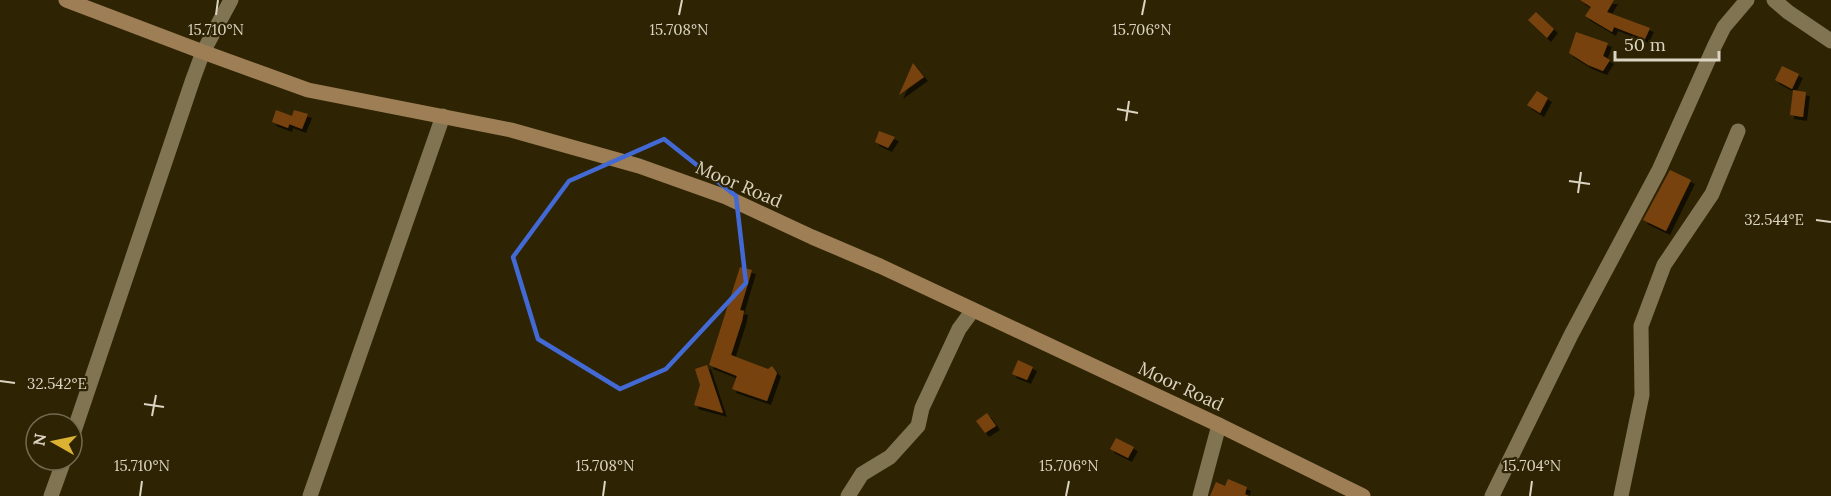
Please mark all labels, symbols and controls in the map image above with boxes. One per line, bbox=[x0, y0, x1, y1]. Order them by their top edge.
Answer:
text: 15.710°N bbox=[188, 20, 244, 39]
text: 15.708°N bbox=[649, 20, 709, 39]
text: 15.706°N bbox=[1112, 20, 1172, 39]
scale bar bbox=[1615, 24, 1718, 62]
text: 50 m bbox=[1624, 33, 1666, 56]
street label: Moor Road bbox=[692, 155, 786, 213]
text: 32.544°E bbox=[1744, 210, 1804, 229]
street label: Moor Road bbox=[1135, 356, 1228, 416]
text: 32.542°E bbox=[27, 374, 87, 393]
north arrow bbox=[24, 412, 84, 472]
text: N bbox=[28, 432, 50, 447]
text: 15.710°N bbox=[114, 456, 170, 475]
text: 15.708°N bbox=[575, 456, 635, 475]
text: 15.706°N bbox=[1039, 456, 1099, 475]
text: 15.704°N bbox=[1503, 456, 1561, 475]

